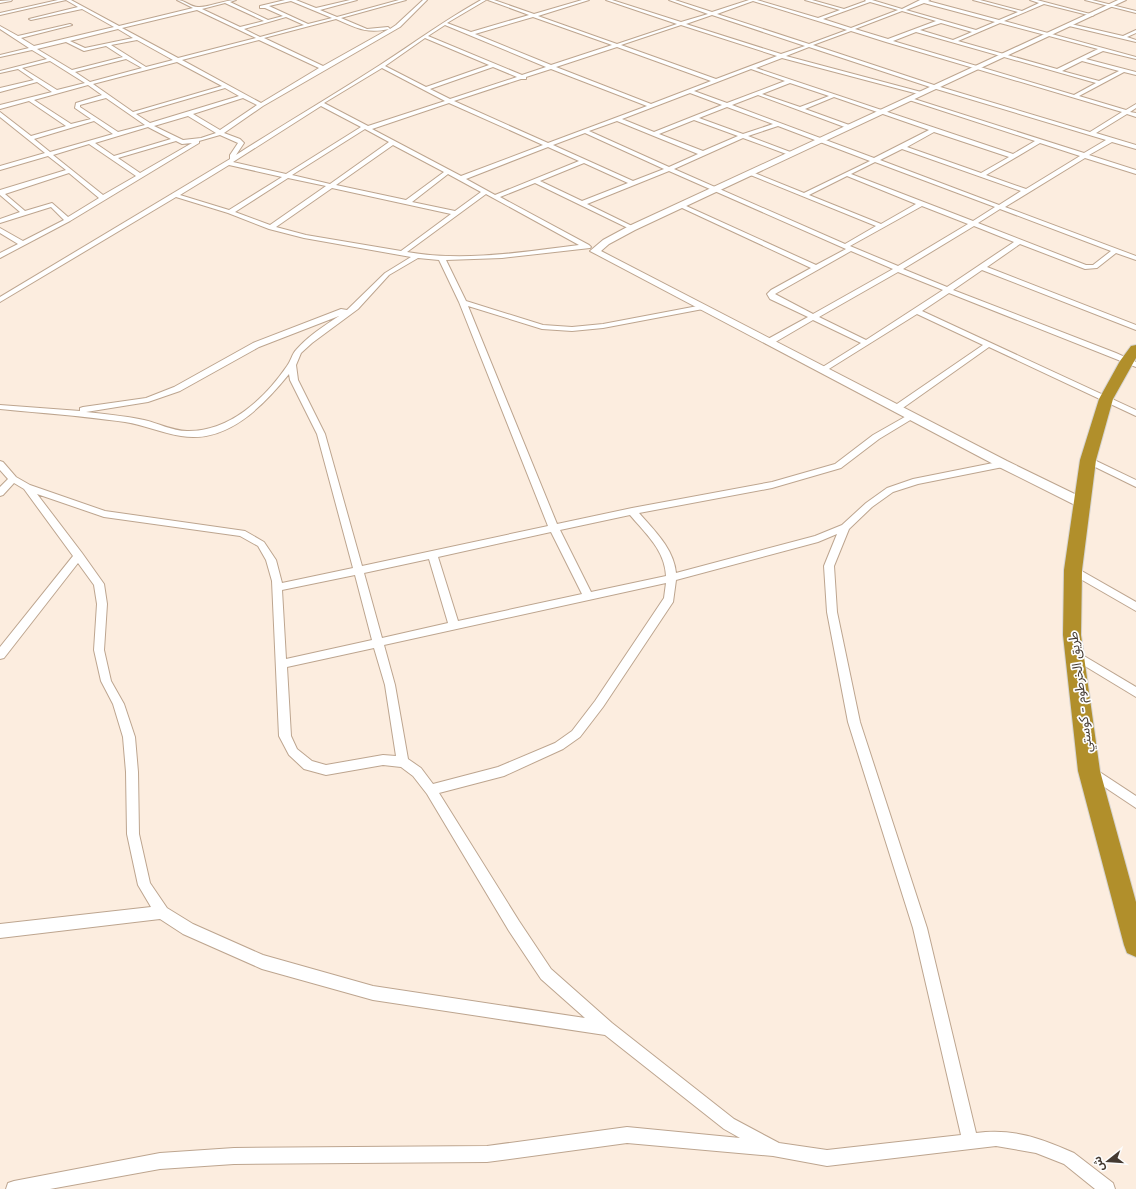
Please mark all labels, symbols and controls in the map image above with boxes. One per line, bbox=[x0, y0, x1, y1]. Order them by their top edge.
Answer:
street label: طريق الخرطوم - كوستي bbox=[1064, 630, 1098, 754]
north arrow bbox=[1088, 1141, 1128, 1181]
text: ش bbox=[1090, 1155, 1107, 1173]

